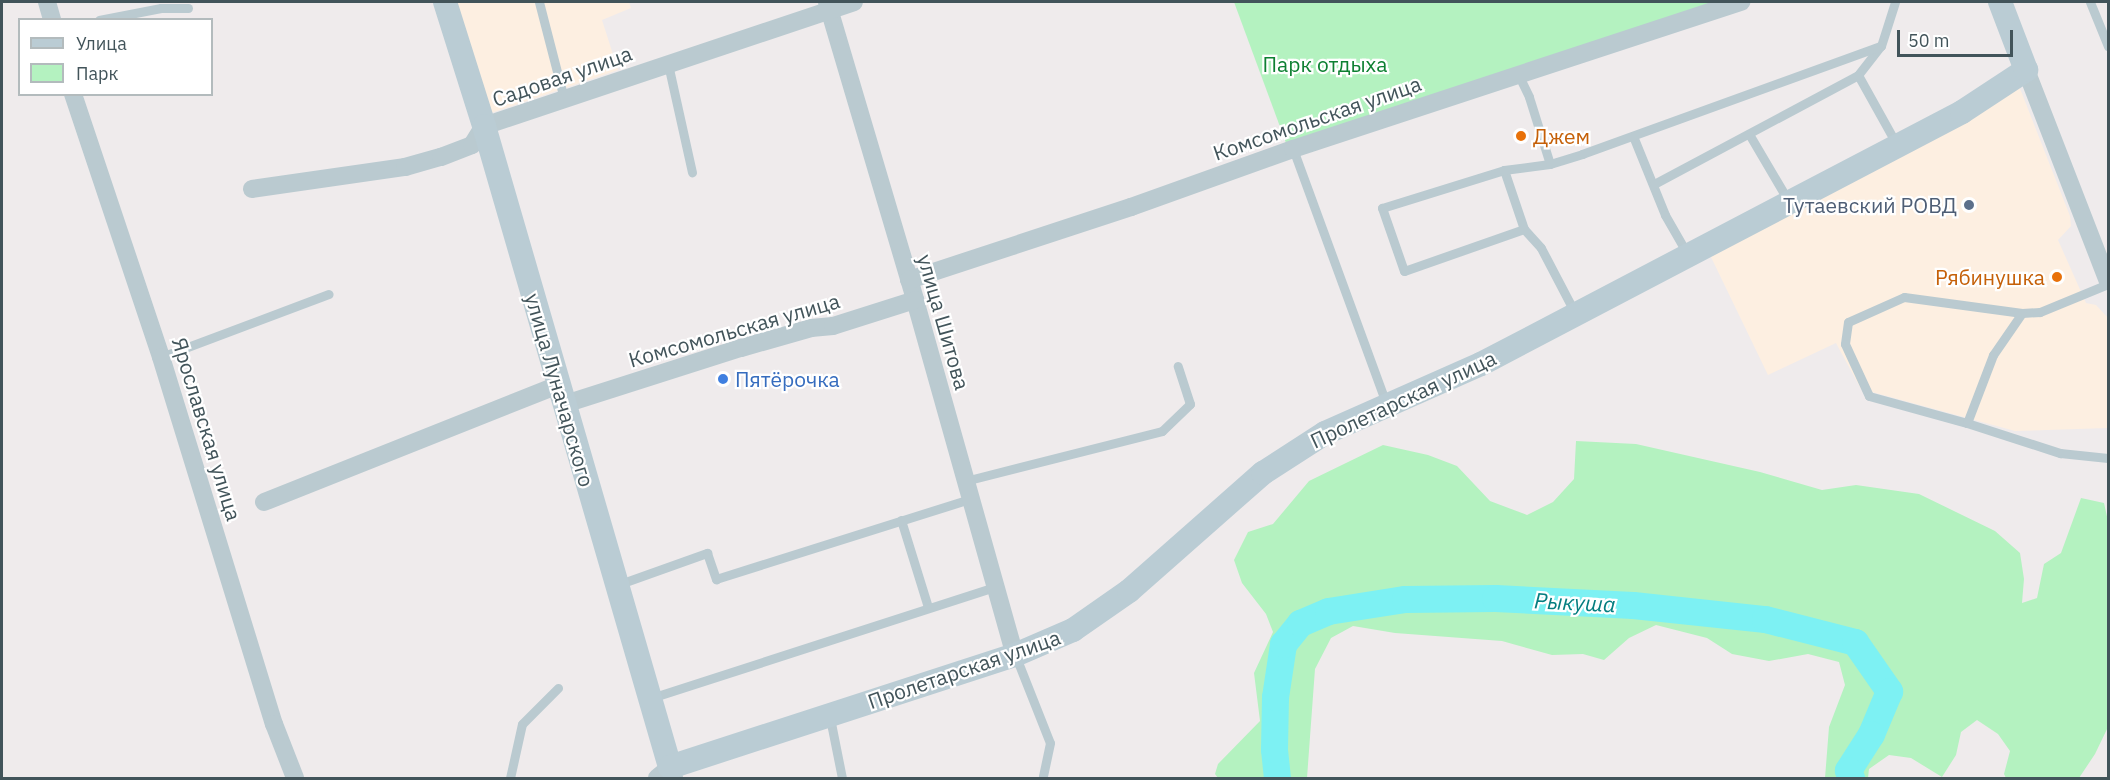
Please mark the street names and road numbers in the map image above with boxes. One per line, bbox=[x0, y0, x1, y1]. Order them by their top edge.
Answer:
street label: Садовая улица bbox=[489, 40, 635, 112]
street label: Комсомольская улица bbox=[1210, 71, 1424, 165]
street label: улица Шитова bbox=[913, 251, 975, 393]
street label: Комсомольская улица bbox=[626, 288, 842, 372]
street label: улица Луначарского bbox=[520, 290, 600, 490]
street label: Ярославская улица bbox=[167, 334, 247, 524]
street label: Пролетарская улица bbox=[1306, 345, 1500, 453]
street label: Пролетарская улица bbox=[864, 624, 1064, 714]

